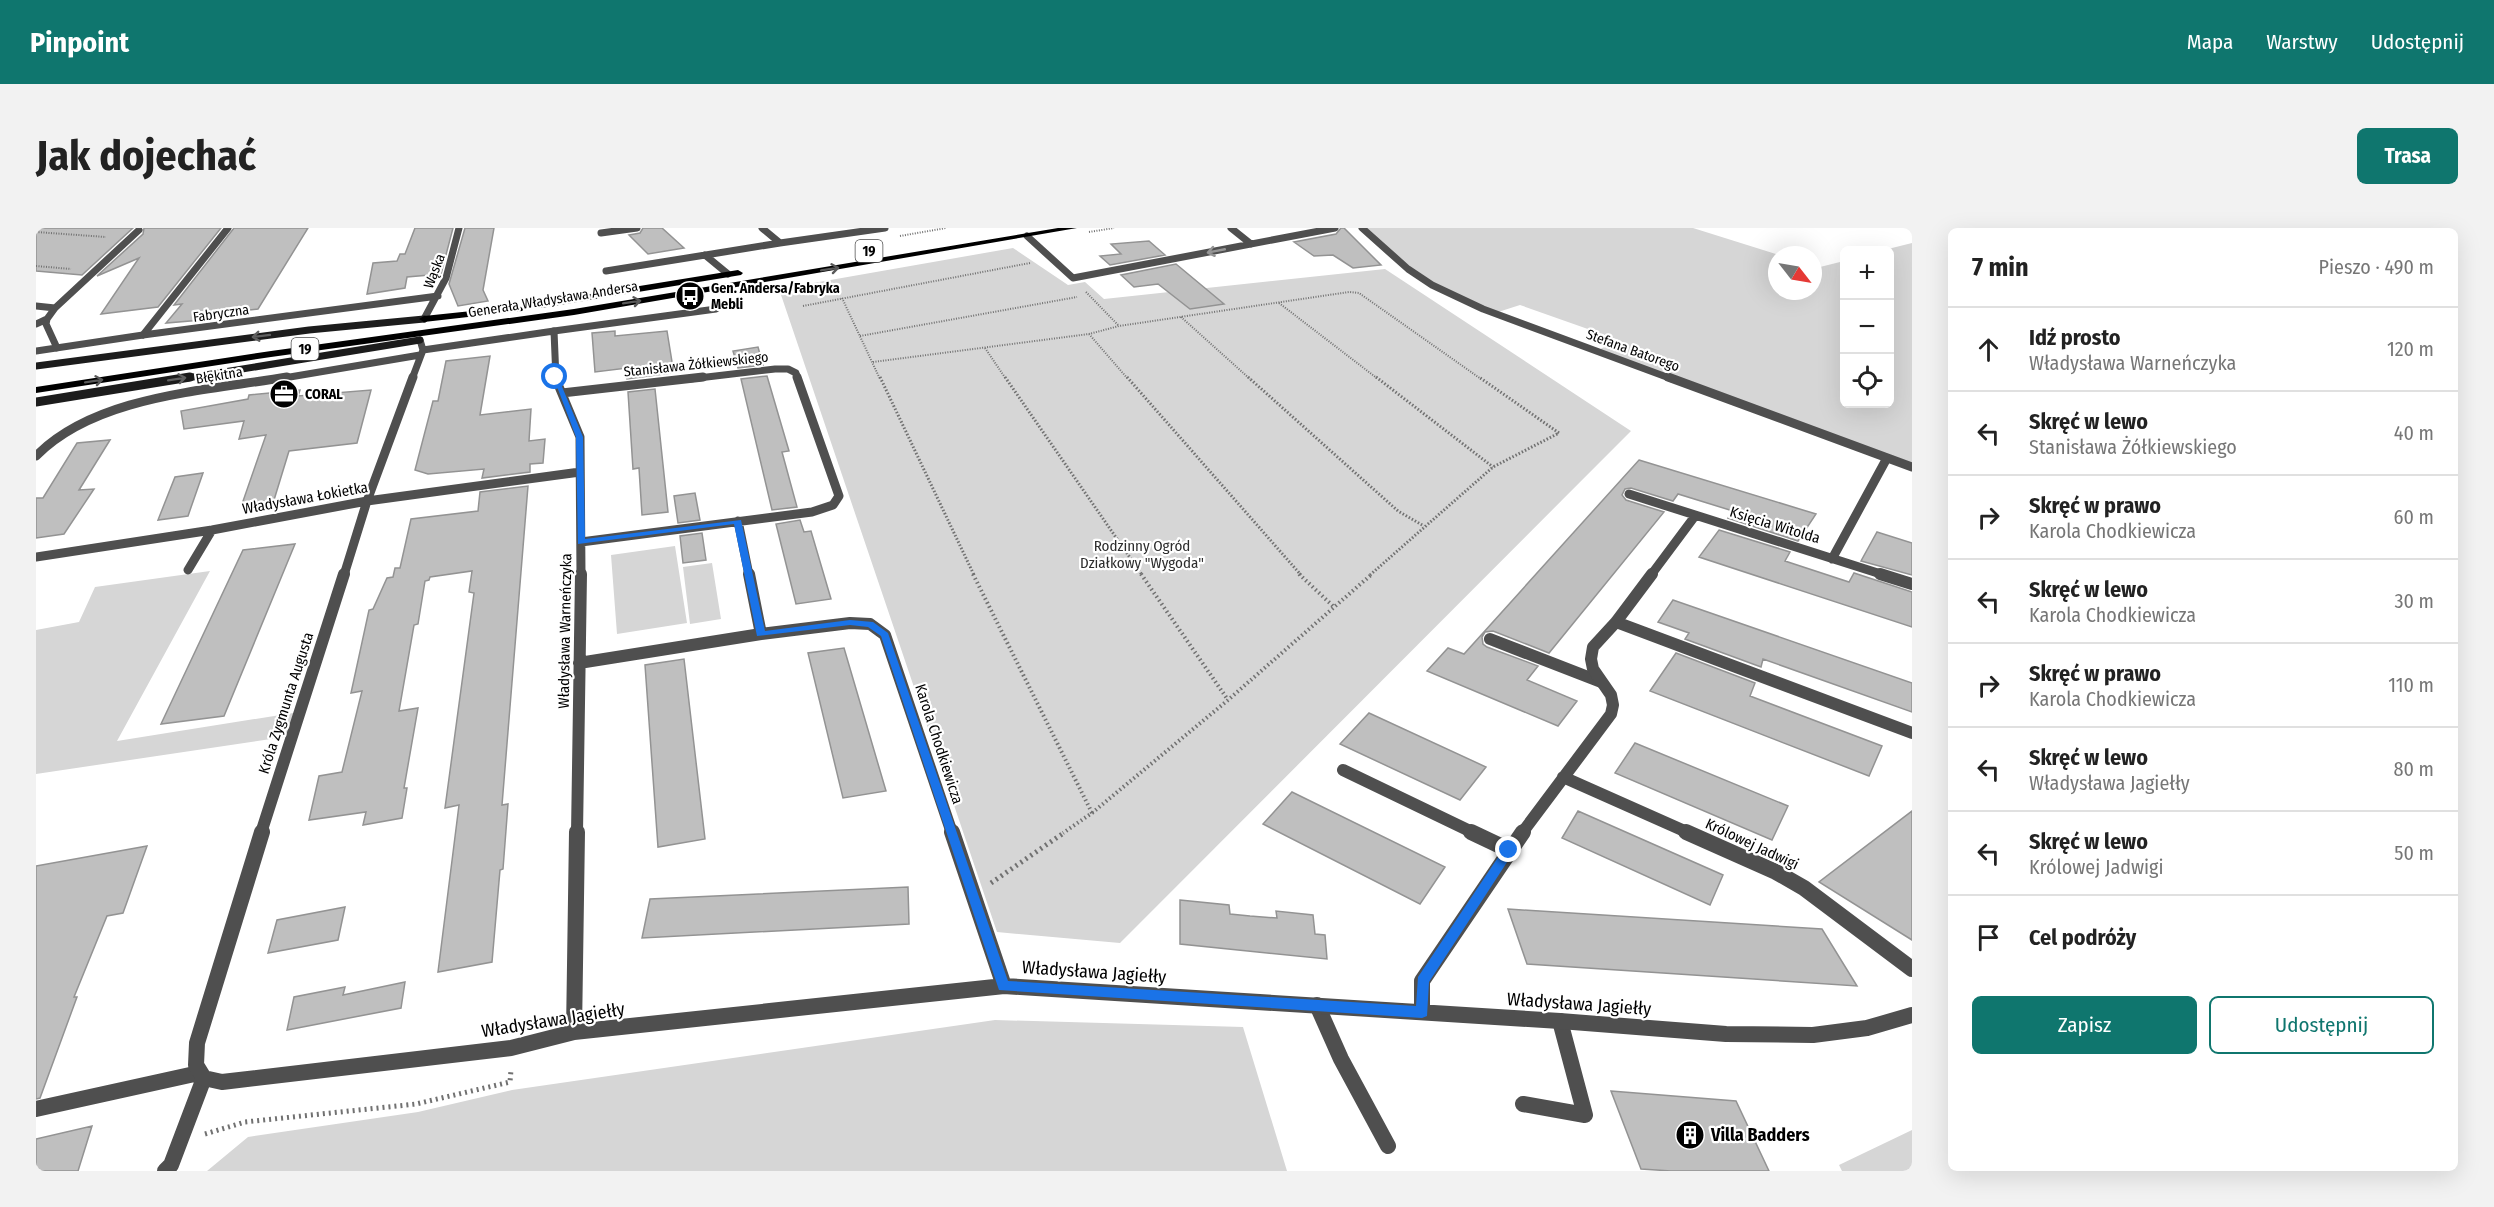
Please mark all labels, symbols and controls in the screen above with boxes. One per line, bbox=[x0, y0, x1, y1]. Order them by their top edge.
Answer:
text: Pinpoint bbox=[30, 26, 129, 59]
text: Mapa bbox=[2187, 29, 2233, 55]
text: Warstwy bbox=[2266, 29, 2338, 55]
text: Udostępnij bbox=[2371, 29, 2464, 55]
button: Trasa bbox=[2357, 128, 2458, 184]
text: Jak dojechać bbox=[36, 131, 256, 181]
road number: 19 bbox=[856, 240, 882, 262]
one-way arrow bbox=[1207, 245, 1226, 256]
north arrow bbox=[1768, 246, 1822, 300]
map controls bbox=[1840, 246, 1894, 408]
button: + bbox=[1840, 246, 1894, 300]
street label: Wąska bbox=[420, 251, 449, 291]
text: 7 min bbox=[1972, 252, 2029, 283]
text: Pieszo · 490 m bbox=[2319, 255, 2434, 279]
one-way arrow bbox=[819, 263, 839, 274]
street label: Generała Władysława Andersa bbox=[467, 278, 639, 321]
bus stop icon: Gen. Andersa/Fabryka Mebli bbox=[674, 280, 706, 312]
place label: Gen. Andersa/Fabryka Mebli bbox=[711, 280, 840, 313]
one-way arrow bbox=[621, 296, 641, 307]
button: − bbox=[1840, 300, 1894, 354]
street label: Fabryczna bbox=[192, 301, 250, 326]
text: Idź prosto bbox=[2029, 324, 2121, 351]
street label: Stefana Batorego bbox=[1584, 326, 1682, 375]
one-way arrow bbox=[252, 330, 271, 341]
icon: ahead bbox=[1972, 333, 2005, 366]
text: 120 m bbox=[2387, 337, 2434, 361]
road number: 19 bbox=[292, 338, 318, 360]
street label: Stanisława Żółkiewskiego bbox=[623, 348, 769, 381]
text: Władysława Warneńczyka bbox=[2029, 351, 2236, 375]
button: locate bbox=[1840, 354, 1894, 408]
street label: Błękitna bbox=[194, 363, 244, 388]
route start bbox=[541, 363, 567, 389]
one-way arrow bbox=[166, 373, 186, 384]
one-way arrow bbox=[83, 375, 103, 386]
office icon: CORAL bbox=[268, 378, 300, 410]
place label: CORAL bbox=[305, 386, 343, 403]
text: Skręć w lewo bbox=[2029, 408, 2148, 435]
icon: left bbox=[1972, 417, 2005, 450]
text: 40 m bbox=[2394, 421, 2434, 445]
text: Stanisława Żółkiewskiego bbox=[2029, 435, 2237, 459]
street label: Władysława Łokietka bbox=[241, 478, 369, 518]
text: Skręć w prawo bbox=[2029, 492, 2161, 519]
icon: right bbox=[1972, 501, 2005, 534]
street label: Księcia Witolda bbox=[1728, 503, 1822, 547]
text: 60 m bbox=[2394, 505, 2434, 529]
text: Karola Chodkiewicza bbox=[2029, 519, 2196, 543]
park label: Rodzinny Ogród Działkowy "Wygoda" bbox=[1080, 537, 1204, 572]
street label: Władysława Warneńczyka bbox=[555, 553, 575, 709]
text: Skręć w lewo bbox=[2029, 576, 2148, 603]
icon: left bbox=[1972, 585, 2005, 618]
text: 30 m bbox=[2394, 589, 2434, 613]
text: Karola Chodkiewicza bbox=[2029, 603, 2196, 627]
street label: Króla Zygmunta Augusta bbox=[255, 630, 317, 776]
text: Skręć w prawo bbox=[2029, 660, 2161, 687]
icon: right bbox=[1972, 669, 2005, 702]
text: 110 m bbox=[2388, 673, 2434, 697]
street label: Karola Chodkiewicza bbox=[911, 682, 967, 806]
text: Karola Chodkiewicza bbox=[2029, 687, 2196, 711]
text: Skręć w lewo bbox=[2029, 744, 2148, 771]
icon: left bbox=[1972, 753, 2005, 786]
text: 80 m bbox=[2394, 757, 2434, 781]
text: Władysława Jagiełły bbox=[2029, 771, 2190, 795]
street label: Królowej Jadwigi bbox=[1702, 815, 1802, 873]
text: Skręć w lewo bbox=[2029, 828, 2148, 855]
route end bbox=[1495, 836, 1521, 862]
icon: left bbox=[1972, 837, 2005, 870]
text: 50 m bbox=[2394, 841, 2434, 865]
text: Królowej Jadwigi bbox=[2029, 855, 2164, 879]
icon: arrive bbox=[1972, 921, 2005, 954]
text: Cel podróży bbox=[2029, 924, 2136, 951]
street label: Władysława Jagiełły bbox=[1021, 956, 1167, 988]
street label: Władysława Jagiełły bbox=[1506, 988, 1652, 1020]
button: Zapisz bbox=[1972, 996, 2197, 1054]
button: Udostępnij bbox=[2209, 996, 2434, 1054]
street label: Władysława Jagiełły bbox=[480, 998, 626, 1042]
building icon: Villa Badders bbox=[1674, 1119, 1706, 1151]
place label: Villa Badders bbox=[1710, 1124, 1810, 1146]

